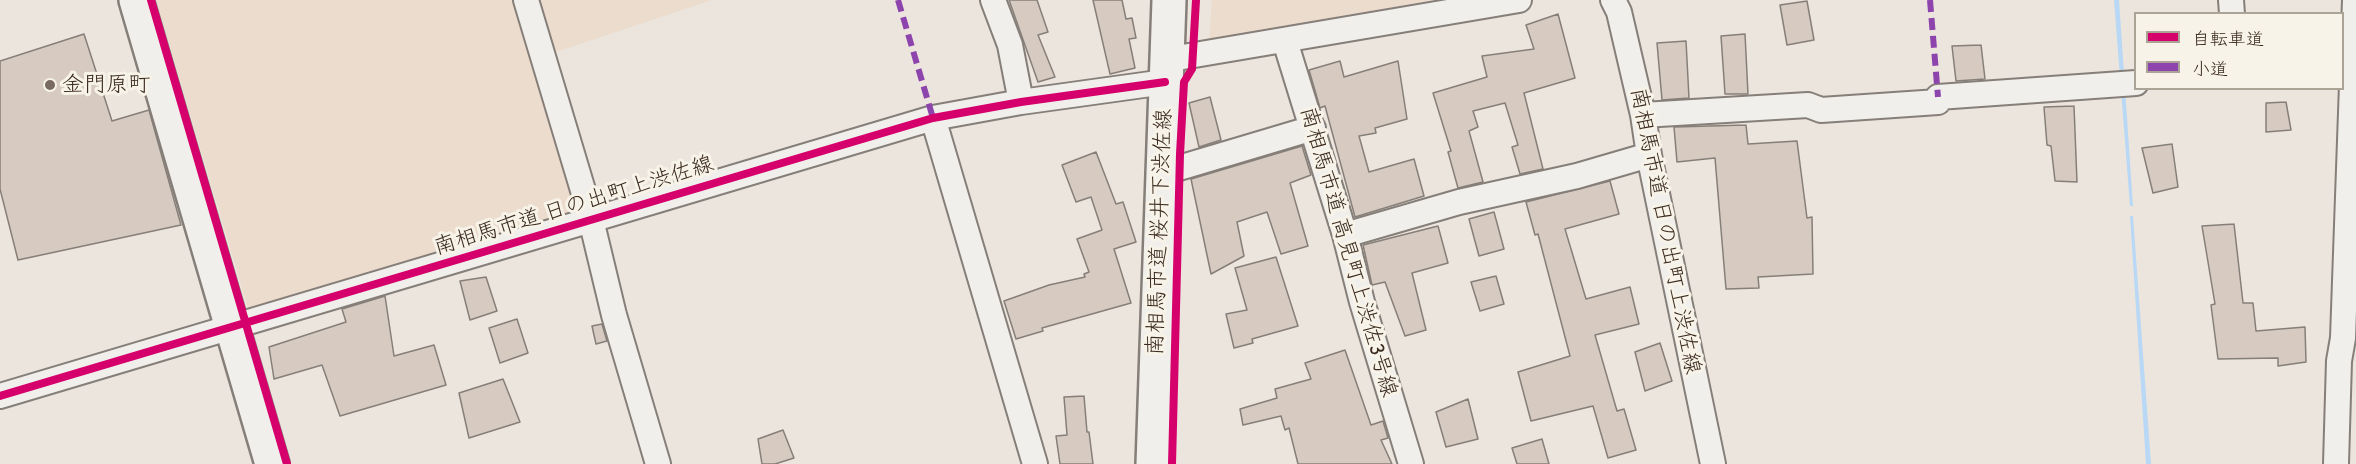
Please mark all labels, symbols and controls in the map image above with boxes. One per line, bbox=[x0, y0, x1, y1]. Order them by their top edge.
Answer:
legend bbox=[2134, 12, 2344, 90]
text: 自転車道 bbox=[2192, 26, 2264, 51]
text: 小道 bbox=[2192, 56, 2228, 81]
place label: 金門原町 bbox=[62, 72, 150, 98]
marker: 金門原町 bbox=[43, 78, 57, 92]
street label: 南相馬市道 日の出町上渋佐線 bbox=[1624, 86, 1706, 376]
street label: 南相馬市道 高見町上渋佐3号線 bbox=[1294, 104, 1402, 400]
street label: 南相馬市道 桜井下渋佐線 bbox=[1142, 108, 1178, 356]
street label: 南相馬市道 日の出町上渋佐線 bbox=[431, 151, 717, 261]

